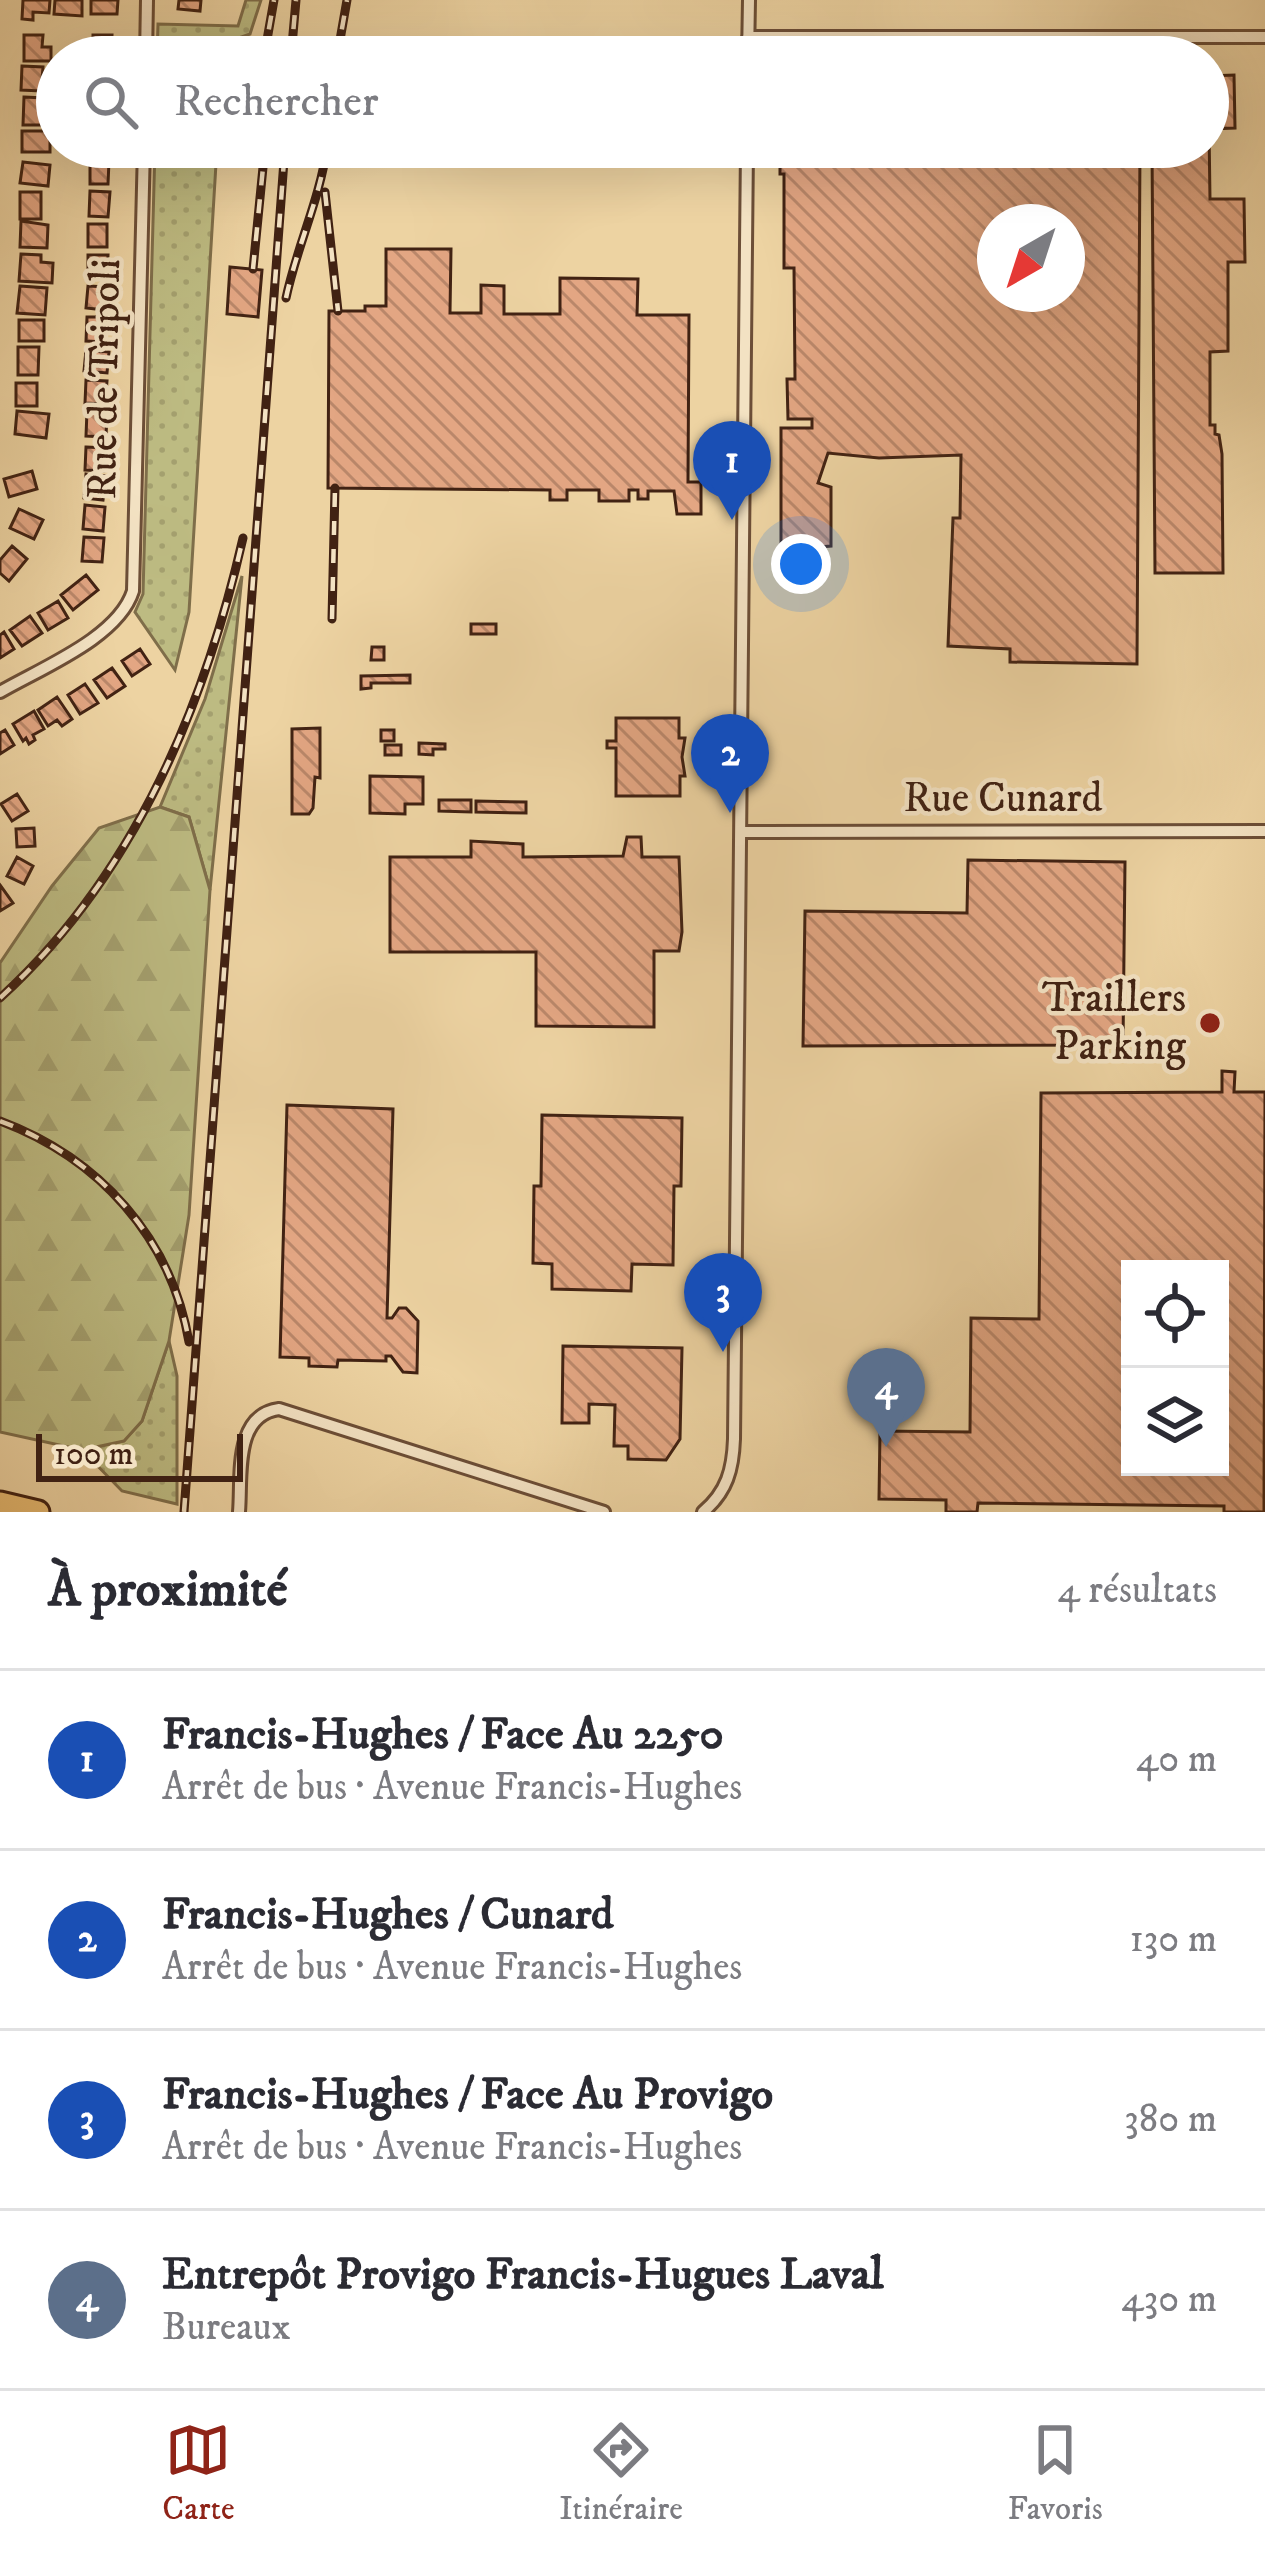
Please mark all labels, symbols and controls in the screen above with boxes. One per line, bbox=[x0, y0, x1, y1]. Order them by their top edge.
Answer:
search box bbox=[36, 36, 1229, 168]
icon: search bbox=[78, 69, 144, 135]
text: Rechercher bbox=[174, 74, 379, 130]
north arrow bbox=[977, 204, 1085, 312]
street label: Rue de Tripoli bbox=[77, 258, 133, 500]
pin: 1 bbox=[693, 421, 771, 520]
your location bbox=[771, 534, 831, 594]
pin: 2 bbox=[691, 714, 769, 813]
street label: Rue Cunard bbox=[903, 773, 1103, 825]
place label: Traillers Parking bbox=[1042, 973, 1187, 1073]
marker: Traillers Parking bbox=[1197, 1010, 1223, 1036]
pin: 3 bbox=[684, 1253, 762, 1352]
map controls bbox=[1121, 1260, 1229, 1476]
button: locate bbox=[1121, 1260, 1229, 1368]
pin: 4 bbox=[847, 1348, 925, 1447]
button: layers bbox=[1121, 1368, 1229, 1476]
scale bar bbox=[36, 1428, 243, 1481]
text: 100 m bbox=[54, 1434, 133, 1475]
text: À proximité bbox=[48, 1558, 288, 1622]
text: 4 résultats bbox=[1058, 1566, 1217, 1615]
text: Francis-Hughes / Face Au 2250 bbox=[162, 1707, 724, 1763]
text: 1 bbox=[80, 1735, 94, 1784]
text: 40 m bbox=[1136, 1735, 1217, 1784]
text: Arrêt de bus · Avenue Francis-Hughes bbox=[162, 1763, 742, 1812]
text: Francis-Hughes / Cunard bbox=[162, 1887, 614, 1943]
text: 2 bbox=[77, 1915, 97, 1964]
text: 130 m bbox=[1129, 1915, 1217, 1964]
text: Arrêt de bus · Avenue Francis-Hughes bbox=[162, 1943, 742, 1992]
text: Francis-Hughes / Face Au Provigo bbox=[162, 2067, 773, 2123]
text: 3 bbox=[80, 2095, 94, 2144]
text: 380 m bbox=[1124, 2095, 1217, 2144]
text: Arrêt de bus · Avenue Francis-Hughes bbox=[162, 2123, 742, 2172]
text: Entrepôt Provigo Francis-Hugues Laval bbox=[162, 2247, 884, 2303]
text: 4 bbox=[76, 2275, 98, 2324]
text: 430 m bbox=[1121, 2275, 1217, 2324]
text: Bureaux bbox=[162, 2303, 291, 2352]
tab: Carte bbox=[162, 2417, 235, 2530]
tab: Itinéraire bbox=[559, 2417, 683, 2530]
tab: Favoris bbox=[1007, 2417, 1103, 2530]

